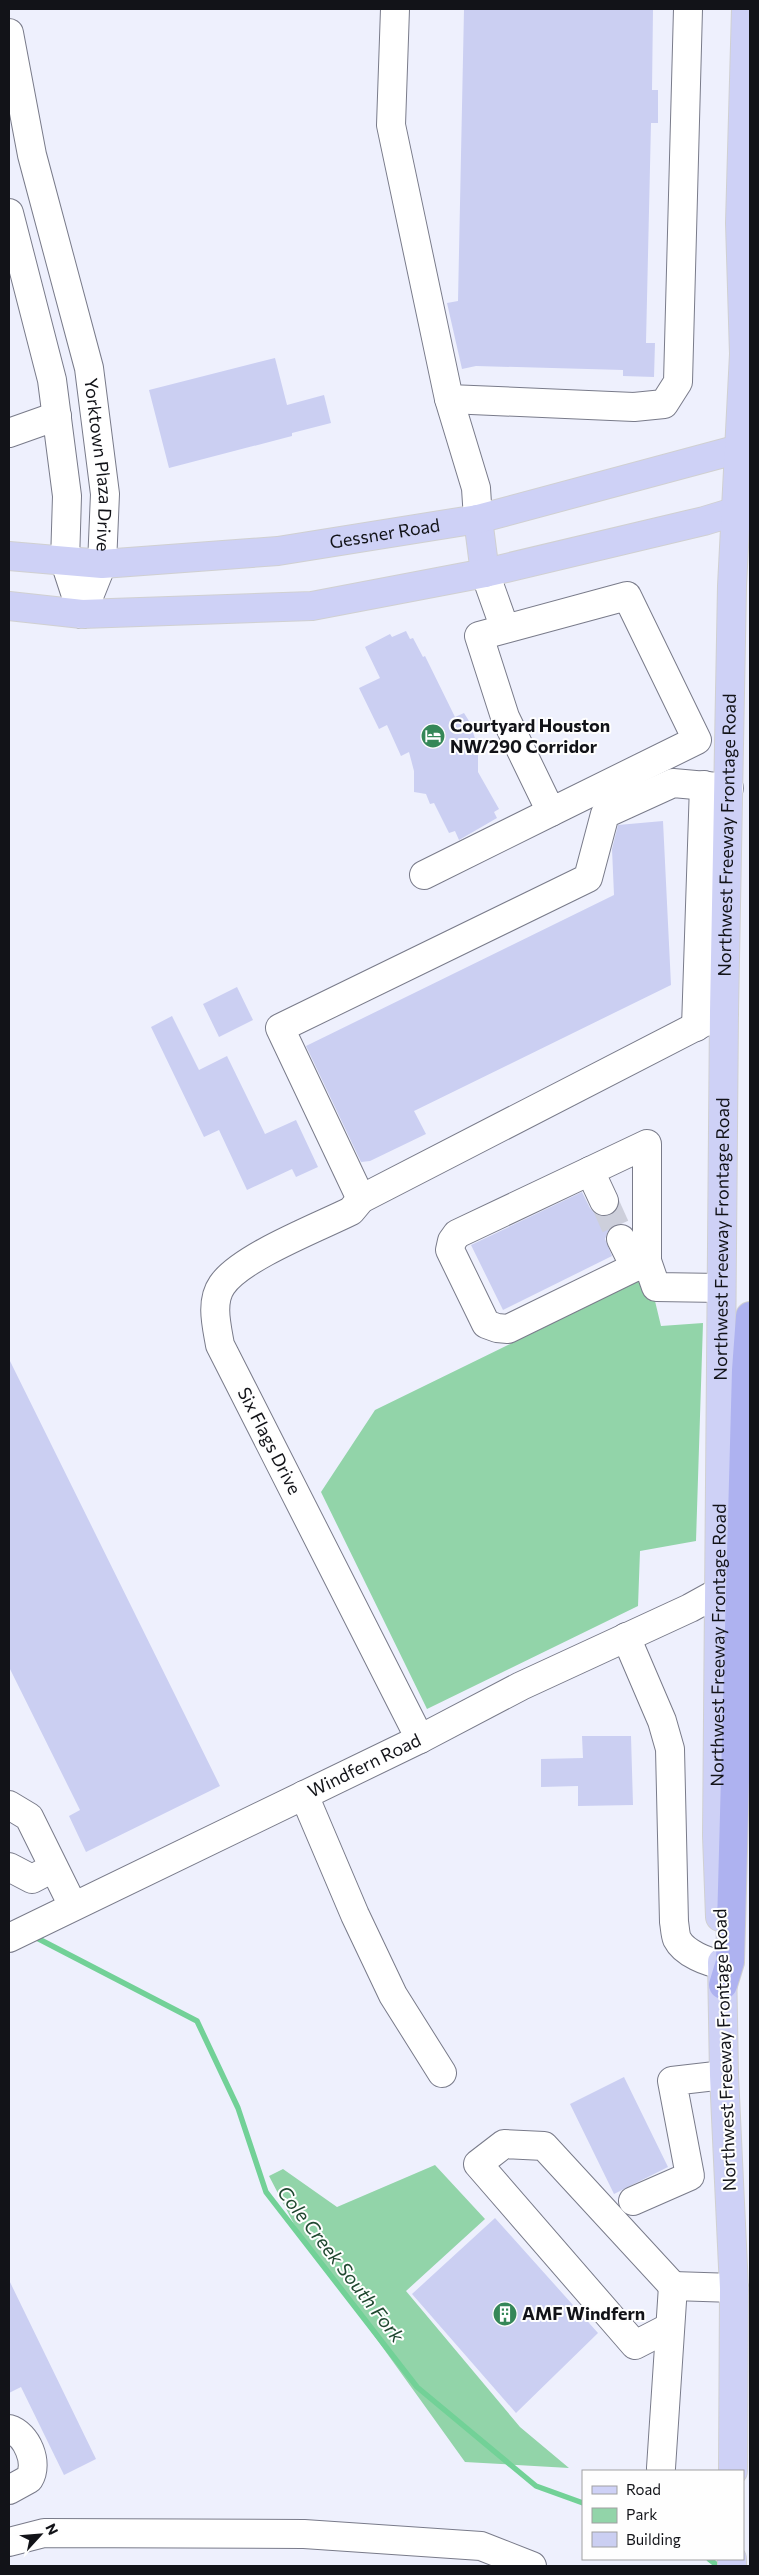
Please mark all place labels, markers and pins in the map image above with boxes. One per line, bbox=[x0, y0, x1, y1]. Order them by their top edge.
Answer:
place label: Courtyard Houston NW/290 Corridor bbox=[450, 714, 610, 757]
hotel icon: Courtyard Houston NW/290 Corridor bbox=[420, 723, 446, 749]
building icon: AMF Windfern bbox=[492, 2301, 518, 2327]
place label: AMF Windfern bbox=[522, 2302, 645, 2324]

